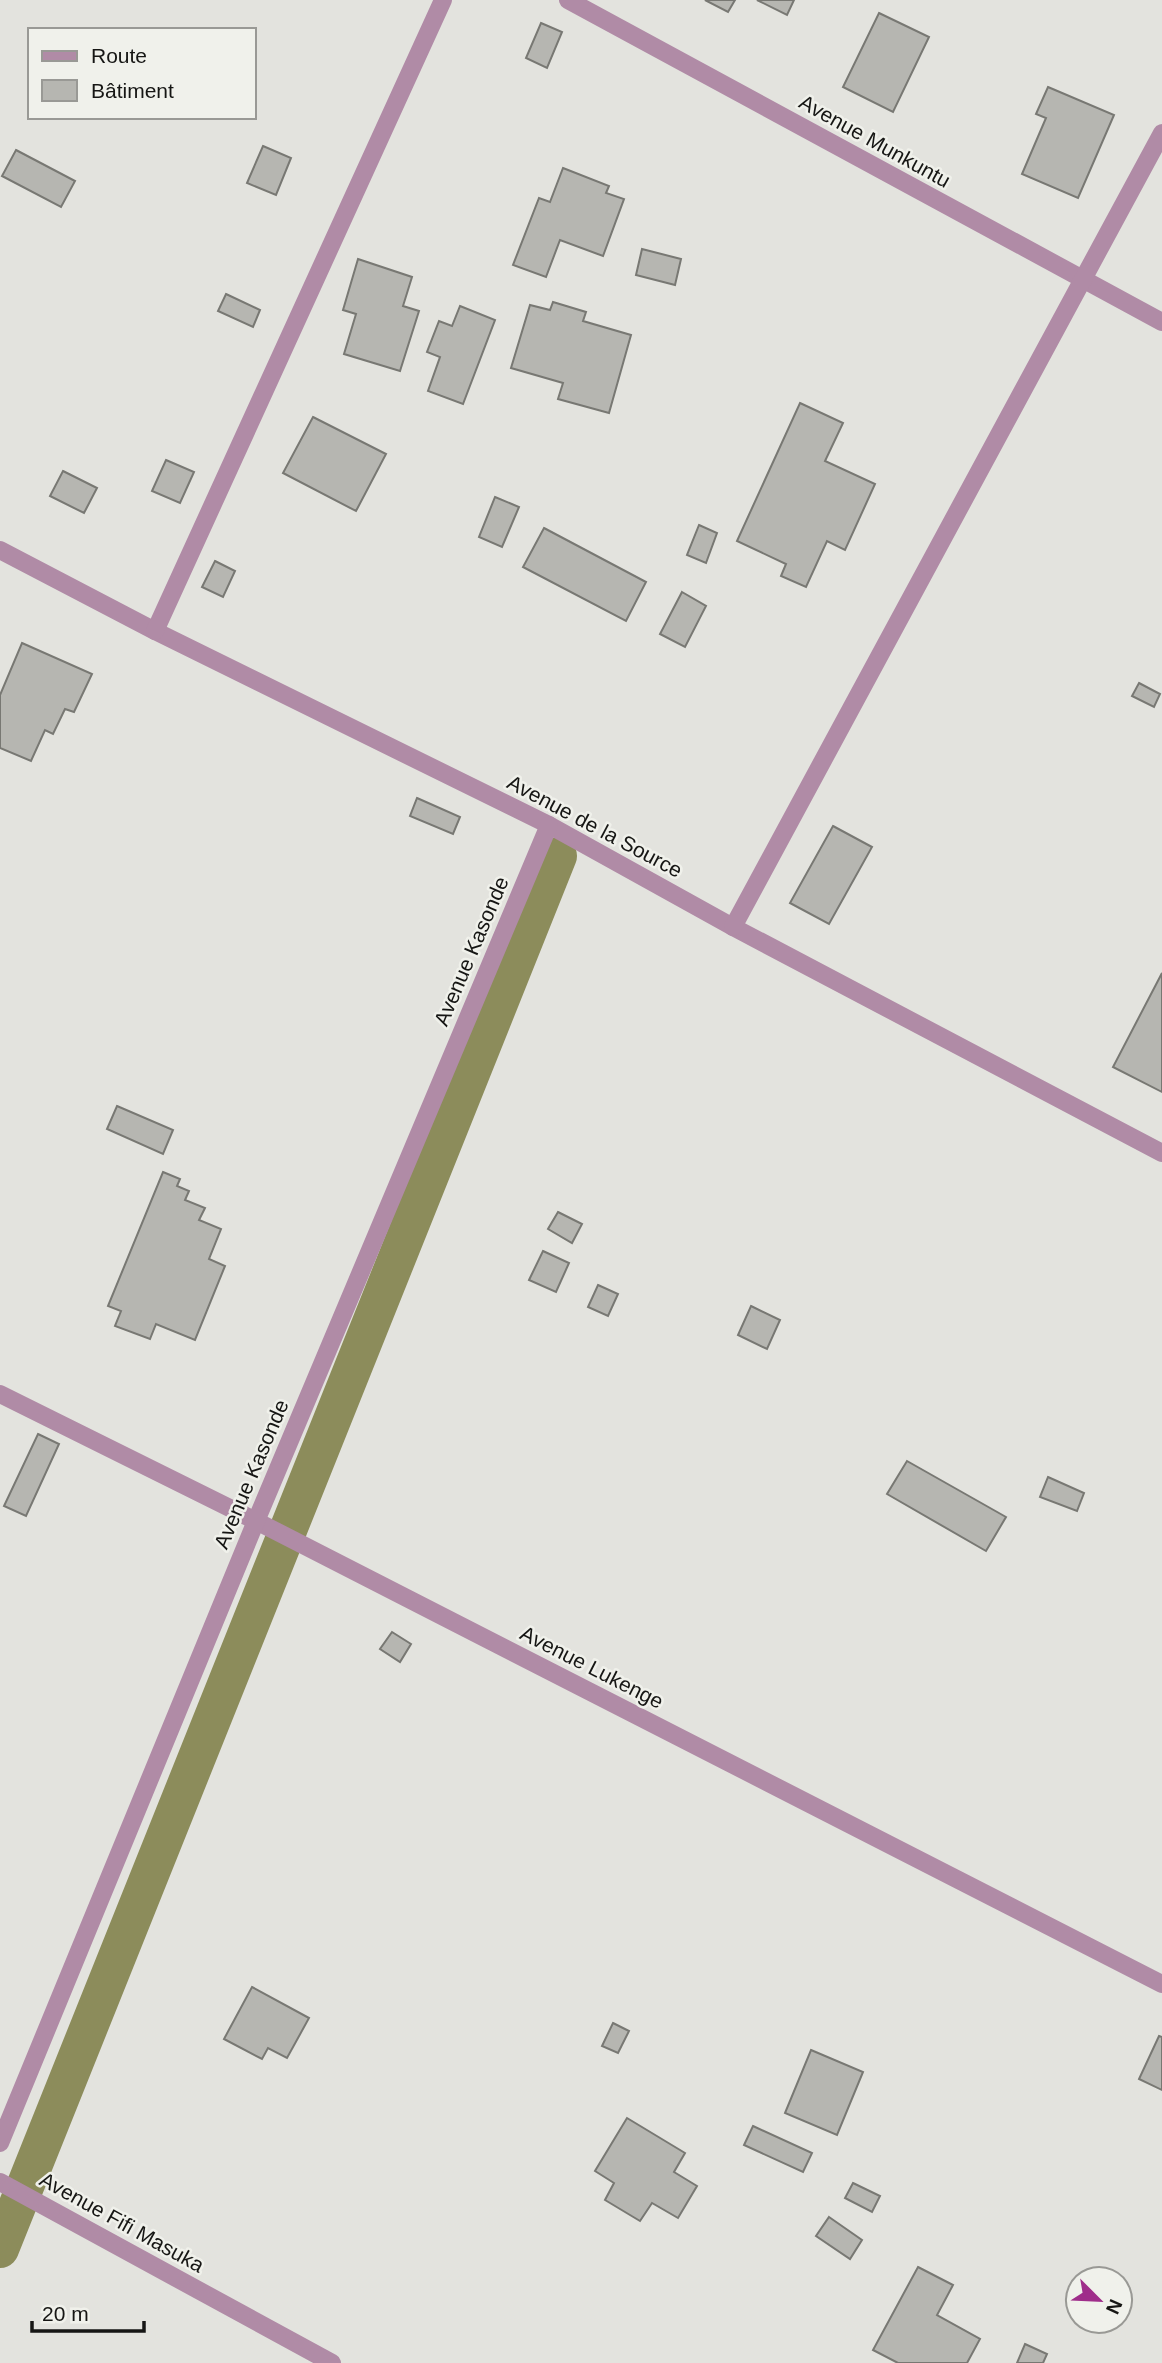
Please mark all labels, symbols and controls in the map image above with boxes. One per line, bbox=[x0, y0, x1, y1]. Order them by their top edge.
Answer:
legend bbox=[28, 28, 256, 119]
text: Route bbox=[91, 44, 147, 67]
text: Bâtiment bbox=[91, 79, 174, 102]
street label: Avenue Munkuntu bbox=[796, 90, 954, 192]
street label: Avenue de la Source bbox=[504, 770, 686, 882]
street label: Avenue Kasonde bbox=[429, 873, 513, 1029]
street label: Avenue Kasonde bbox=[209, 1396, 293, 1552]
street label: Avenue Lukenge bbox=[517, 1621, 667, 1713]
street label: Avenue Fifi Masuka bbox=[36, 2167, 208, 2277]
north arrow bbox=[1064, 2265, 1134, 2335]
scale bar bbox=[32, 2290, 144, 2334]
text: N bbox=[1102, 2296, 1126, 2317]
text: 20 m bbox=[42, 2302, 89, 2325]

